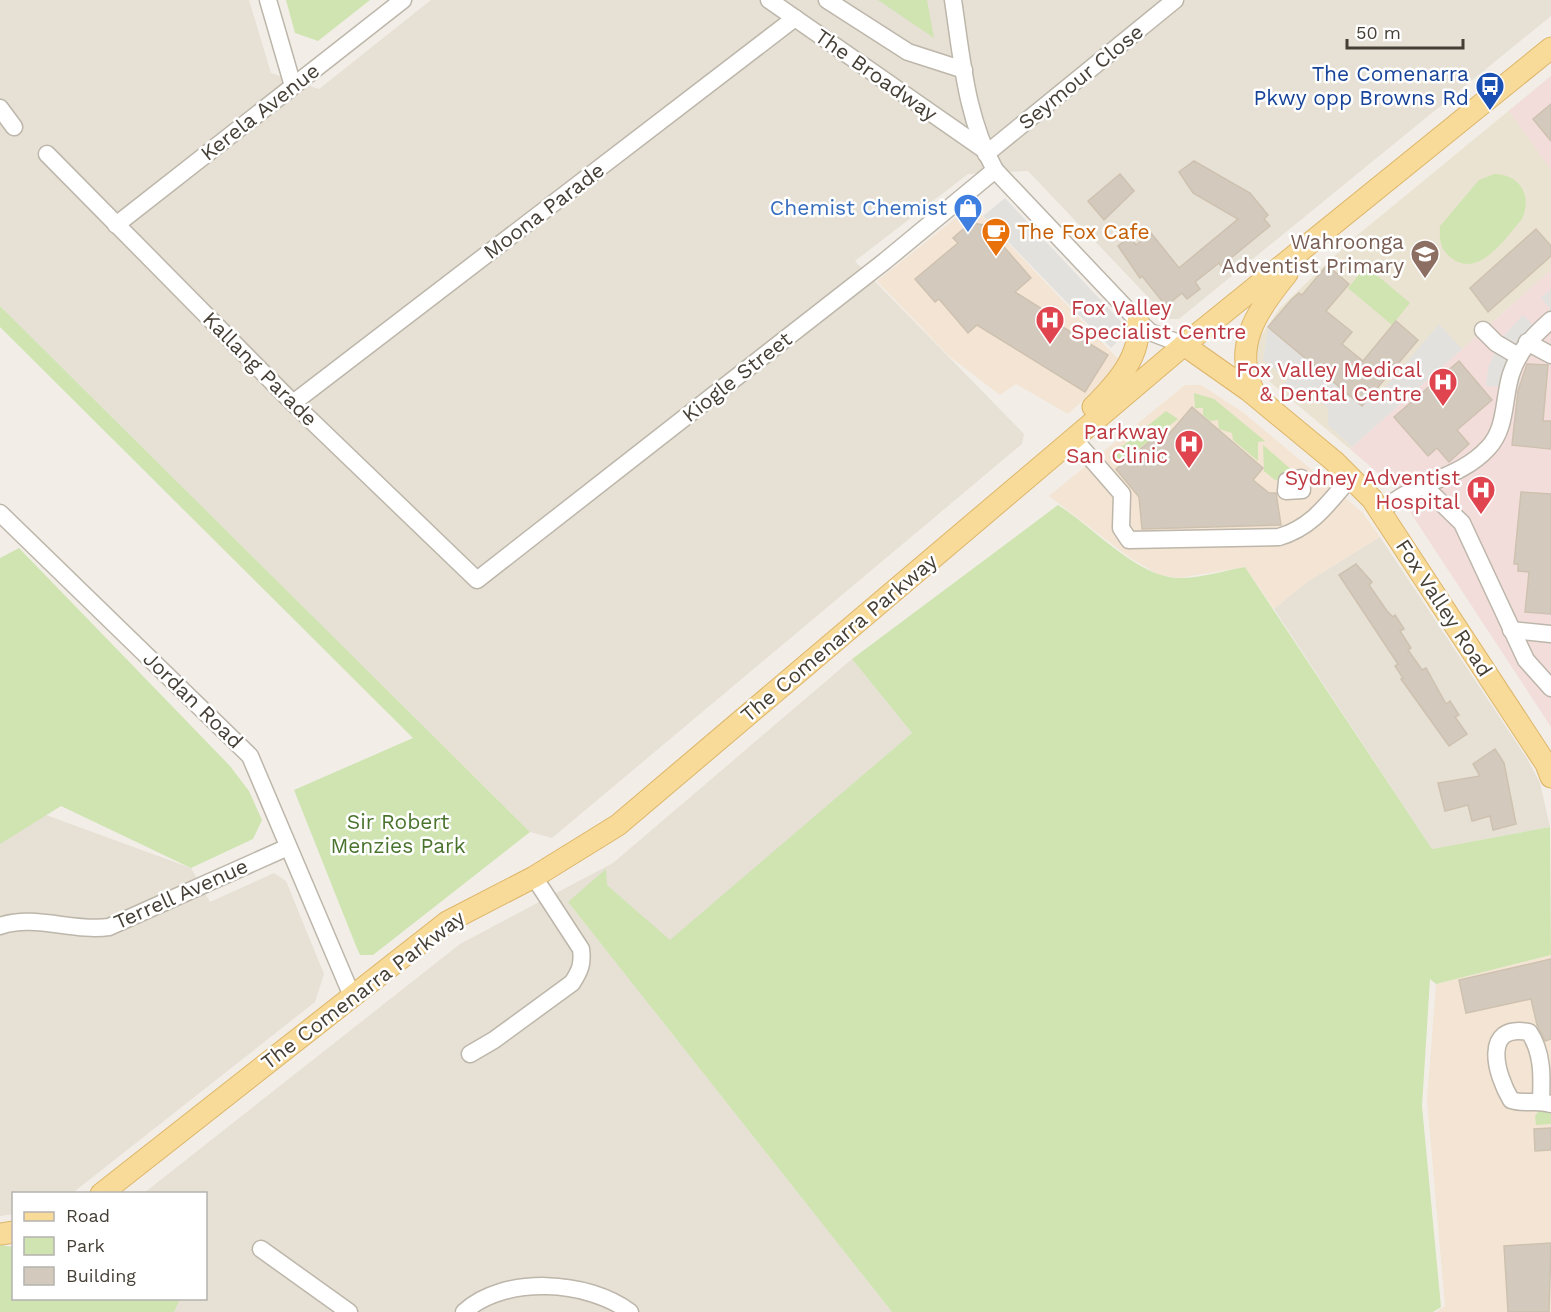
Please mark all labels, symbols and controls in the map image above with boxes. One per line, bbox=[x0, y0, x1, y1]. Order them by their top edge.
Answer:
scale bar bbox=[1347, 12, 1462, 50]
street label: Seymour Close bbox=[1013, 19, 1148, 135]
text: 50 m bbox=[1356, 22, 1401, 43]
street label: The Broadway bbox=[810, 23, 942, 126]
street label: Kerela Avenue bbox=[195, 57, 324, 166]
place label: The Comenarra Pkwy opp Browns Rd bbox=[1253, 61, 1469, 110]
bus stop icon: The Comenarra Pkwy opp Browns Rd bbox=[1474, 70, 1506, 112]
street label: Moona Parade bbox=[478, 157, 609, 264]
shop icon: Chemist Chemist bbox=[952, 192, 984, 234]
place label: Chemist Chemist bbox=[770, 195, 947, 220]
cafe icon: The Fox Cafe bbox=[980, 216, 1012, 258]
place label: The Fox Cafe bbox=[1017, 219, 1150, 244]
place label: Wahroonga Adventist Primary bbox=[1222, 229, 1404, 278]
school or university icon: Wahroonga Adventist Primary bbox=[1409, 238, 1441, 280]
place label: Fox Valley Specialist Centre bbox=[1071, 295, 1246, 344]
hospital icon: Fox Valley Specialist Centre bbox=[1034, 304, 1066, 346]
street label: Kallang Parade bbox=[198, 306, 323, 431]
street label: Kiogle Street bbox=[677, 326, 797, 427]
place label: Fox Valley Medical & Dental Centre bbox=[1236, 357, 1423, 406]
hospital icon: Fox Valley Medical & Dental Centre bbox=[1427, 366, 1459, 408]
place label: Parkway San Clinic bbox=[1066, 419, 1168, 468]
hospital icon: Parkway San Clinic bbox=[1173, 428, 1205, 470]
place label: Sydney Adventist Hospital bbox=[1285, 465, 1461, 514]
hospital icon: Sydney Adventist Hospital bbox=[1465, 474, 1497, 516]
street label: Fox Valley Road bbox=[1391, 534, 1498, 681]
street label: The Comenarra Parkway bbox=[735, 548, 942, 727]
street label: Jordan Road bbox=[138, 646, 248, 753]
park label: Sir Robert Menzies Park bbox=[330, 809, 466, 858]
street label: Terrell Avenue bbox=[110, 853, 252, 934]
street label: The Comenarra Parkway bbox=[256, 905, 470, 1074]
legend bbox=[12, 1192, 207, 1300]
text: Road bbox=[66, 1205, 110, 1226]
text: Park bbox=[66, 1235, 105, 1256]
text: Building bbox=[66, 1265, 136, 1286]

